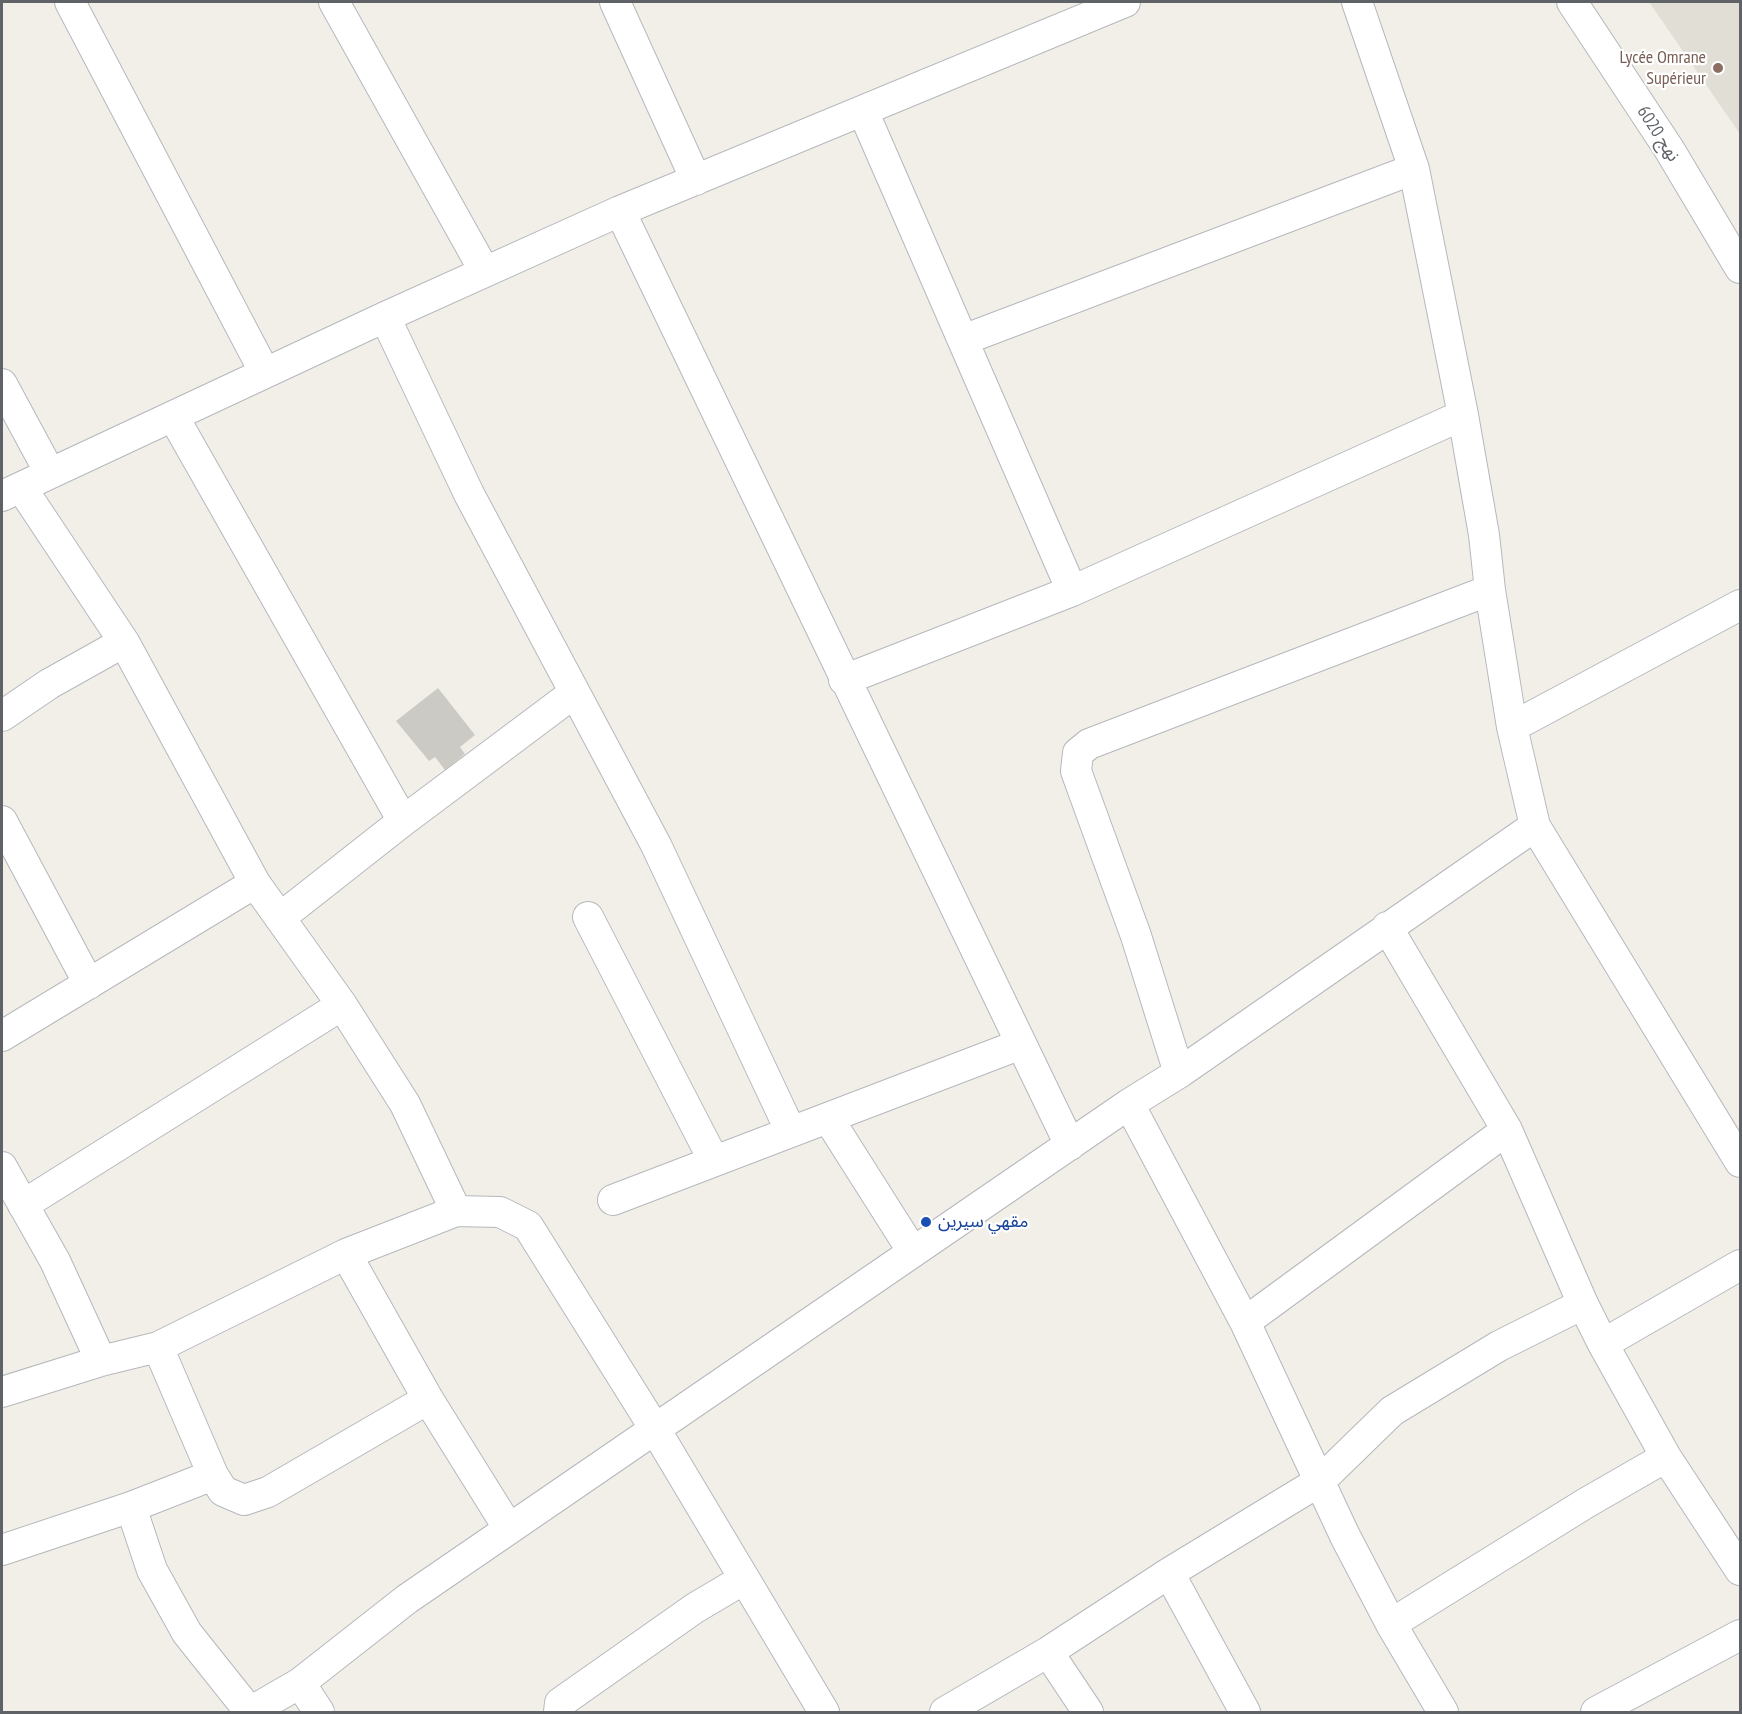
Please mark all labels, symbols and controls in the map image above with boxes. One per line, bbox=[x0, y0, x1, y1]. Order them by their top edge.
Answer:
place label: Lycée Omrane Supérieur bbox=[1619, 47, 1706, 90]
marker: Lycée Omrane Supérieur bbox=[1711, 61, 1725, 75]
street label: نهج 6020 bbox=[1632, 102, 1684, 166]
place label: مقهي سيرين bbox=[938, 1211, 1028, 1233]
marker: مقهي سيرين bbox=[919, 1215, 933, 1229]

